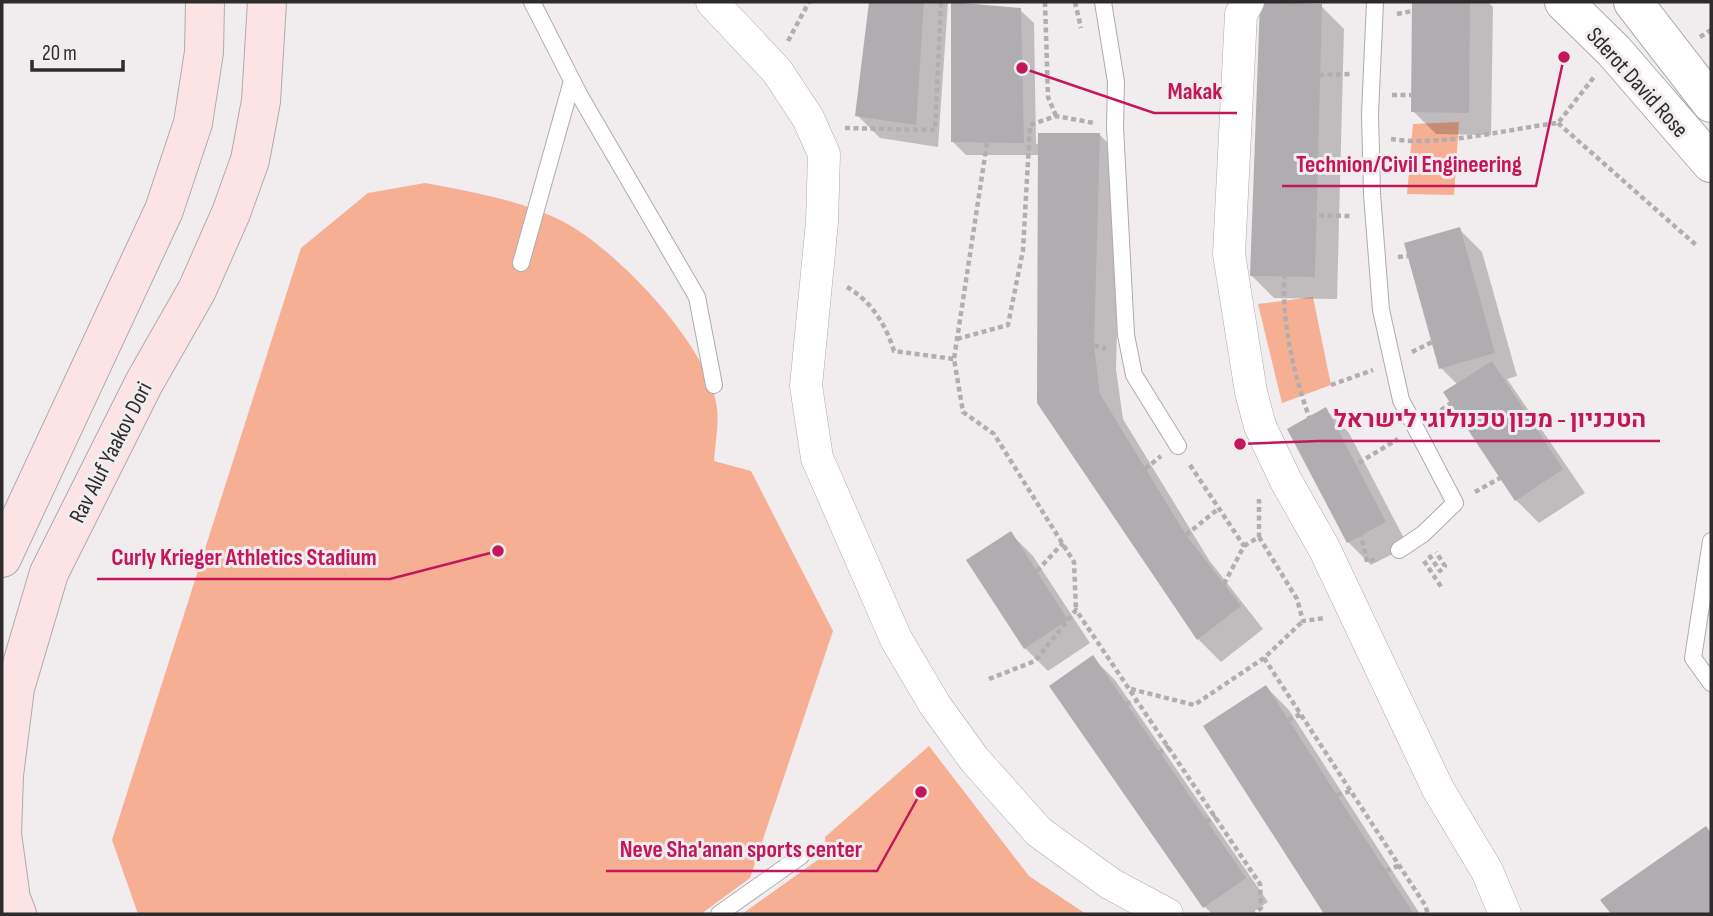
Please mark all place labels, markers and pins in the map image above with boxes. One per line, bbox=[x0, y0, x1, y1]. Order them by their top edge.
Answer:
callout: Makak bbox=[1154, 68, 1237, 113]
callout: Technion/Civil Engineering bbox=[1282, 141, 1536, 186]
callout: הטכניון - מכון טכנולוגי לישראל bbox=[1319, 396, 1660, 441]
callout: Curly Krieger Athletics Stadium bbox=[97, 534, 390, 579]
callout: Neve Sha'anan sports center bbox=[606, 826, 877, 871]

